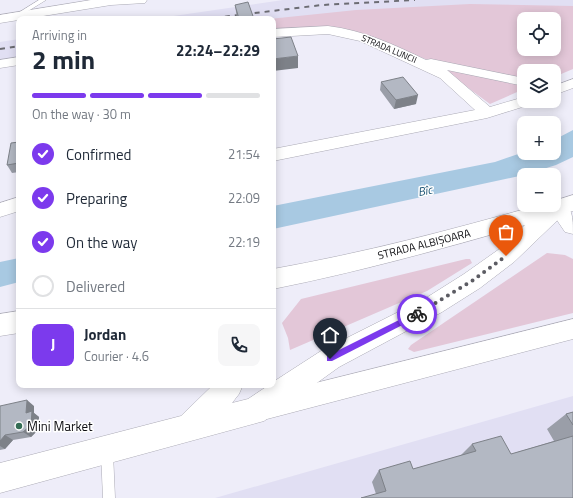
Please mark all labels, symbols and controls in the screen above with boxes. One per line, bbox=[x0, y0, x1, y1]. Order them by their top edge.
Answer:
map controls bbox=[517, 12, 561, 212]
button: locate bbox=[517, 12, 561, 56]
text: Arriving in bbox=[32, 25, 87, 45]
street label: STRADA LUNCII bbox=[360, 31, 419, 66]
text: 22:24–22:29 bbox=[176, 39, 260, 62]
text: 2 min bbox=[32, 40, 95, 79]
button: layers bbox=[517, 64, 561, 108]
text: On the way · 30 m bbox=[32, 104, 131, 124]
button: + bbox=[517, 116, 561, 160]
icon: check bbox=[32, 143, 54, 165]
text: Confirmed bbox=[66, 143, 131, 166]
text: 21:54 bbox=[228, 144, 260, 164]
button: − bbox=[517, 168, 561, 212]
water label: Bîc bbox=[416, 180, 435, 201]
icon: check bbox=[32, 187, 54, 209]
text: Preparing bbox=[66, 187, 127, 210]
text: 22:09 bbox=[228, 188, 260, 208]
pin bbox=[489, 215, 523, 256]
icon: bag bbox=[495, 221, 517, 243]
street label: STRADA ALBIȘOARA bbox=[376, 225, 473, 263]
icon: check bbox=[32, 231, 54, 253]
text: On the way bbox=[66, 231, 138, 254]
text: 22:19 bbox=[228, 232, 260, 252]
text: Delivered bbox=[66, 275, 125, 298]
courier bbox=[397, 294, 437, 334]
icon: bike bbox=[406, 303, 428, 325]
pin bbox=[313, 318, 347, 359]
text: Jordan bbox=[84, 323, 126, 346]
button: phone bbox=[218, 324, 260, 366]
icon: home bbox=[319, 324, 341, 346]
text: J bbox=[51, 333, 55, 356]
text: Courier · 4.6 bbox=[84, 346, 149, 366]
place label: Mini Market bbox=[27, 416, 93, 436]
marker: Mini Market bbox=[14, 421, 24, 431]

